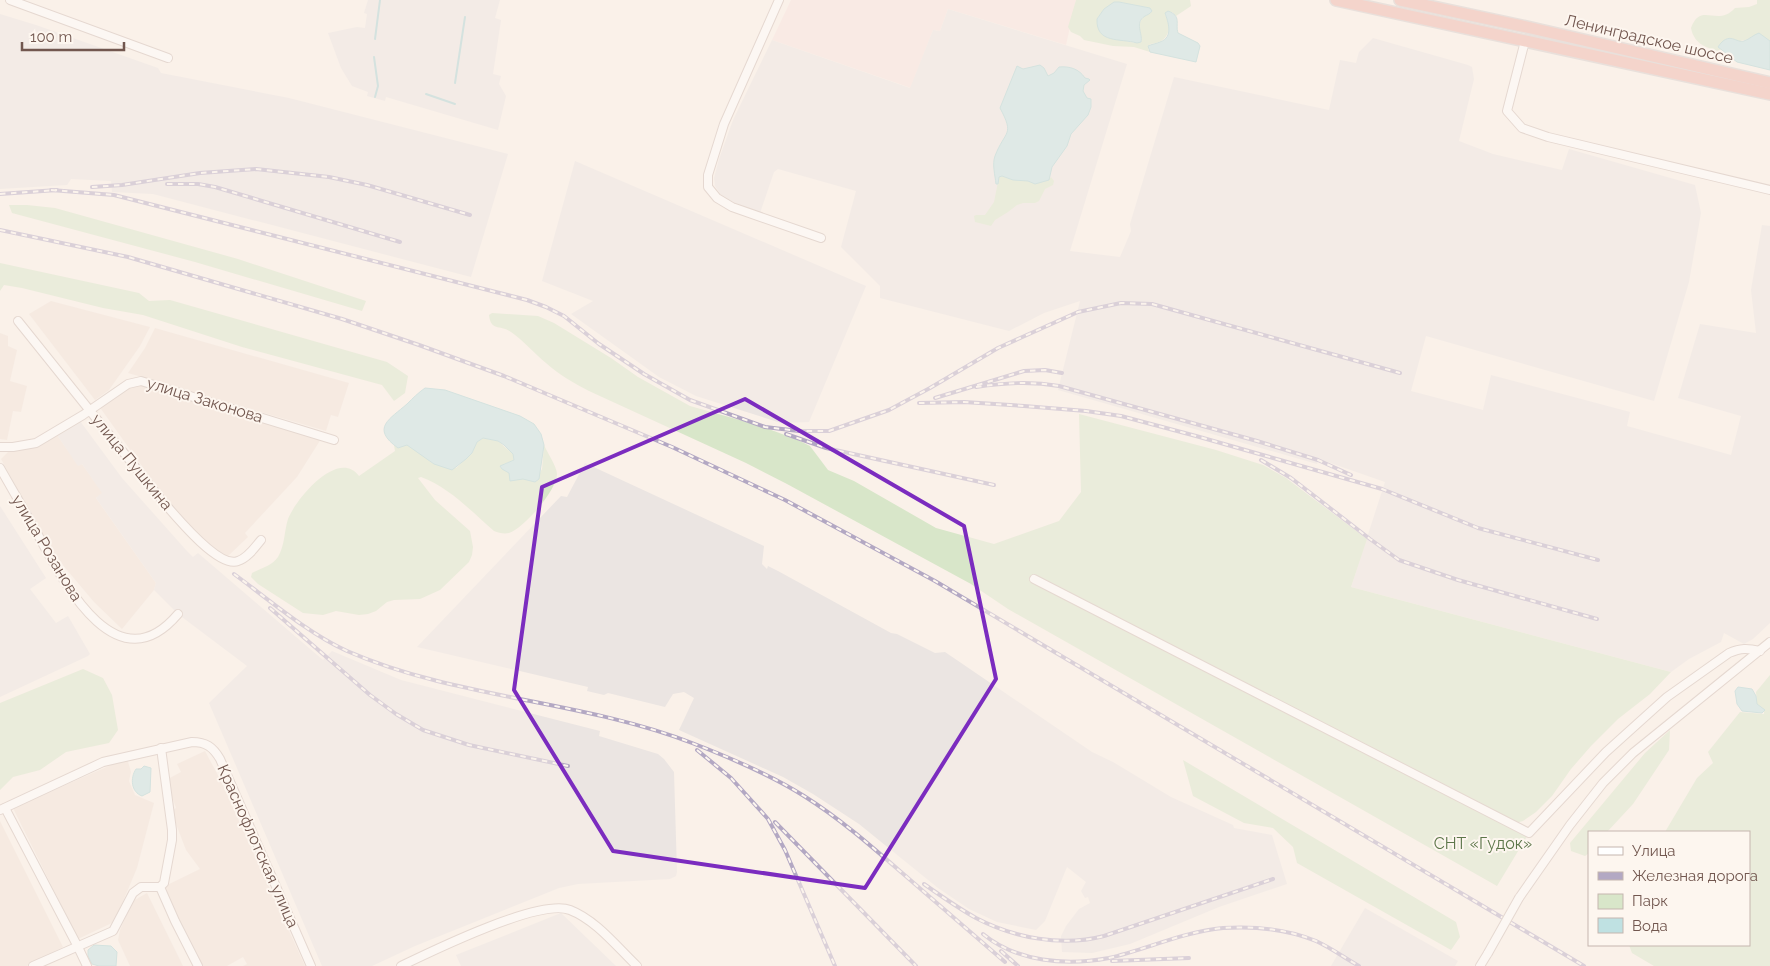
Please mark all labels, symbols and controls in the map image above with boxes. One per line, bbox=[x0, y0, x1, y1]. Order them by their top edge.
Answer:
street label: Ленинградское шоссе bbox=[1563, 10, 1735, 68]
scale bar bbox=[22, 20, 125, 52]
text: 100 m bbox=[30, 28, 72, 46]
street label: улица Законова bbox=[145, 373, 265, 427]
street label: улица Пушкина bbox=[87, 410, 177, 514]
street label: улица Розанова bbox=[8, 491, 86, 605]
street label: Краснофлотская улица bbox=[213, 761, 303, 931]
legend bbox=[1588, 831, 1750, 946]
park label: СНТ «Гудок» bbox=[1434, 834, 1532, 853]
text: Улица bbox=[1632, 842, 1676, 860]
text: Железная дорога bbox=[1632, 867, 1758, 885]
text: Парк bbox=[1632, 892, 1668, 910]
text: Вода bbox=[1632, 917, 1668, 935]

